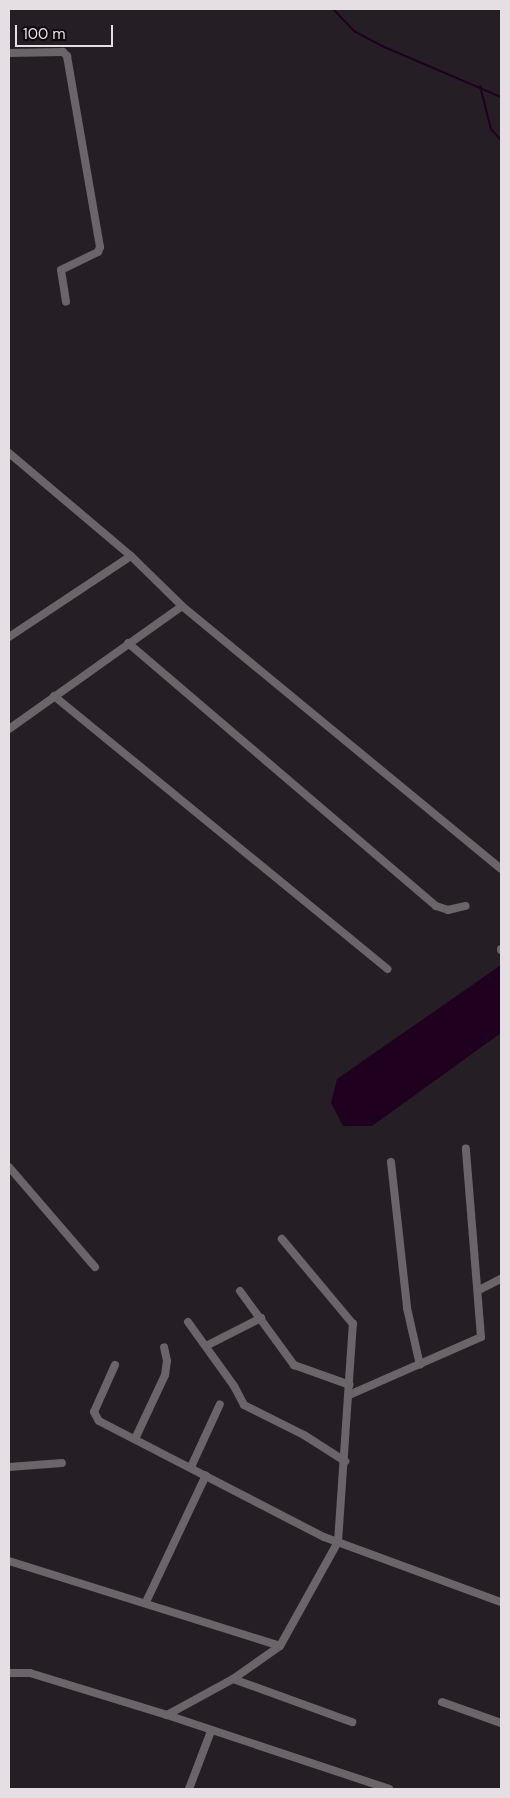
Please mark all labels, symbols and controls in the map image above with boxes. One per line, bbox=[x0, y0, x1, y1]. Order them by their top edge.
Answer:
scale bar bbox=[18, 15, 115, 47]
text: 100 m bbox=[23, 24, 66, 44]

